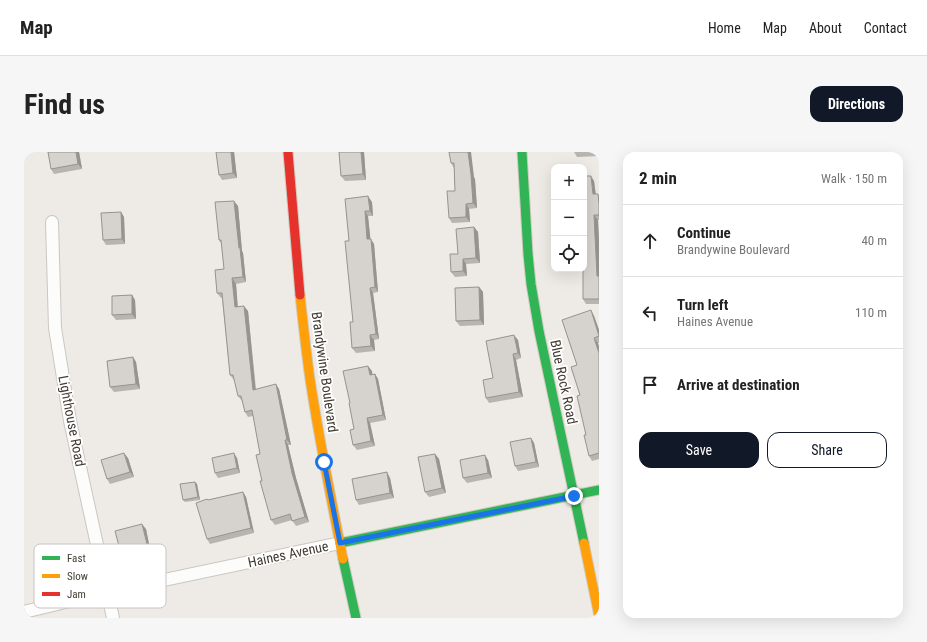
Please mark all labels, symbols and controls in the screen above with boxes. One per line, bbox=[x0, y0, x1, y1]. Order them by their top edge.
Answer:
text: Map bbox=[20, 16, 53, 39]
text: Home bbox=[708, 20, 741, 36]
text: Map bbox=[763, 20, 787, 36]
text: About bbox=[809, 20, 842, 36]
text: Contact bbox=[864, 20, 907, 36]
button: Directions bbox=[810, 86, 903, 122]
text: Find us bbox=[24, 88, 105, 121]
map controls bbox=[551, 164, 587, 272]
button: + bbox=[551, 164, 587, 200]
text: 2 min bbox=[639, 168, 677, 188]
text: Walk · 150 m bbox=[821, 171, 887, 186]
button: − bbox=[551, 200, 587, 236]
text: Continue bbox=[677, 224, 731, 242]
icon: ahead bbox=[639, 230, 661, 252]
text: 40 m bbox=[861, 233, 887, 248]
button: locate bbox=[551, 236, 587, 272]
text: Brandywine Boulevard bbox=[677, 242, 790, 257]
text: Turn left bbox=[677, 296, 728, 314]
icon: left bbox=[639, 302, 661, 324]
text: 110 m bbox=[855, 305, 887, 320]
street label: Brandywine Boulevard bbox=[309, 311, 341, 433]
text: Haines Avenue bbox=[677, 314, 753, 329]
street label: Blue Rock Road bbox=[547, 338, 581, 426]
street label: Lighthouse Road bbox=[55, 374, 89, 468]
icon: arrive bbox=[639, 374, 661, 396]
text: Arrive at destination bbox=[677, 376, 800, 394]
button: Save bbox=[639, 432, 759, 468]
button: Share bbox=[767, 432, 887, 468]
route start bbox=[315, 453, 333, 471]
route end bbox=[565, 487, 583, 505]
street label: Haines Avenue bbox=[246, 538, 330, 570]
legend bbox=[34, 544, 166, 608]
text: Fast bbox=[67, 552, 86, 565]
text: Slow bbox=[67, 570, 88, 583]
text: Jam bbox=[67, 588, 86, 601]

